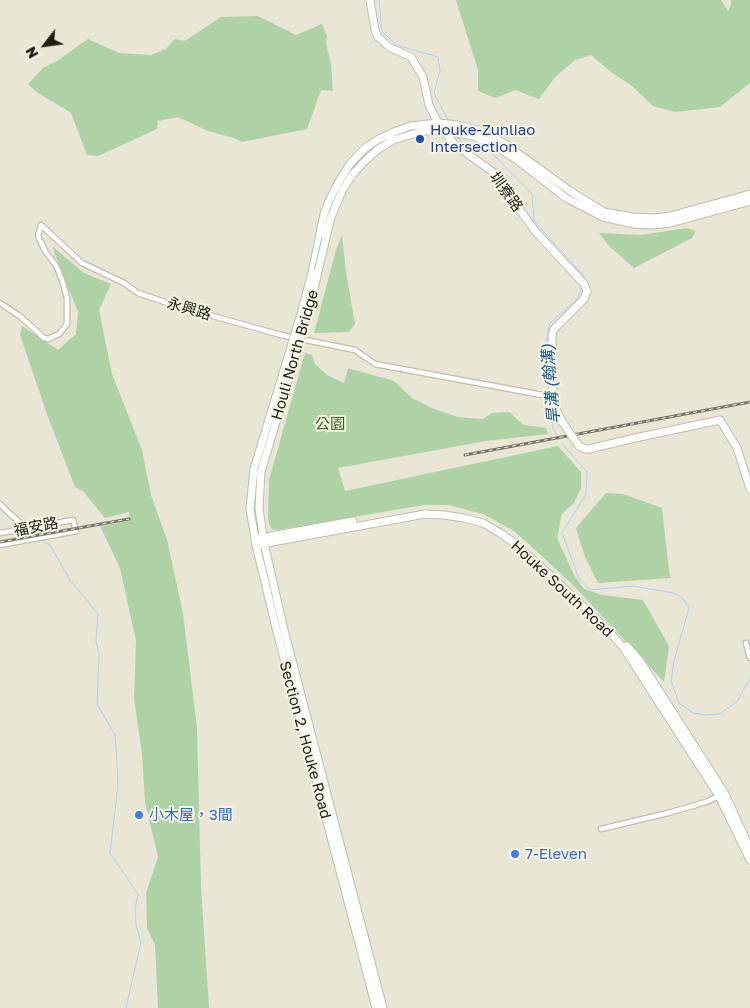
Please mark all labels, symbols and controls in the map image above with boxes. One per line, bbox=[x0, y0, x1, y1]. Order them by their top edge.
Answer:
north arrow bbox=[20, 20, 70, 70]
text: N bbox=[22, 44, 42, 62]
place label: Houke-Zunliao Intersection bbox=[430, 121, 535, 156]
marker: Houke-Zunliao Intersection bbox=[414, 133, 426, 145]
street label: 圳寮路 bbox=[485, 169, 527, 215]
street label: Houli North Bridge bbox=[268, 288, 322, 422]
street label: 永興路 bbox=[165, 294, 213, 324]
water label: 旱溝 (翰溝) bbox=[538, 343, 564, 425]
park label: 公園 bbox=[315, 415, 345, 433]
street label: 福安路 bbox=[12, 514, 60, 540]
street label: Houke South Road bbox=[507, 537, 617, 641]
street label: Section 2, Houke Road bbox=[275, 659, 335, 821]
place label: 小木屋，3間 bbox=[149, 806, 233, 824]
marker: 小木屋，3間 bbox=[133, 809, 145, 821]
place label: 7-Eleven bbox=[525, 845, 587, 863]
marker: 7-Eleven bbox=[509, 848, 521, 860]

